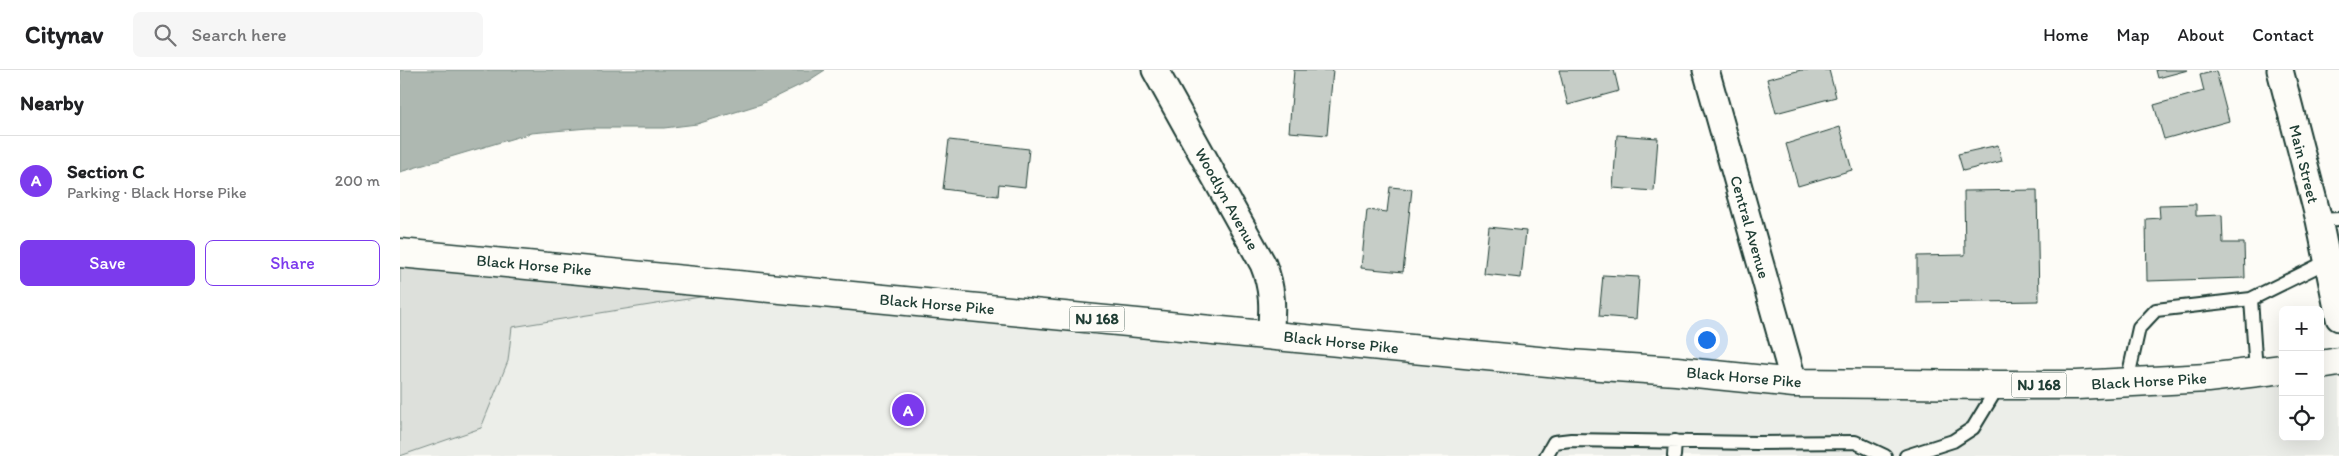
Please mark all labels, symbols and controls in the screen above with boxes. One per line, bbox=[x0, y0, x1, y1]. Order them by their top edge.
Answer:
search box bbox=[133, 12, 483, 57]
text: Citynav bbox=[25, 20, 103, 49]
icon: search bbox=[151, 21, 179, 49]
text: Search here bbox=[191, 23, 287, 46]
text: Home bbox=[2043, 24, 2089, 46]
text: Map bbox=[2117, 24, 2150, 46]
text: About bbox=[2178, 24, 2224, 46]
text: Contact bbox=[2252, 24, 2314, 46]
text: Nearby bbox=[20, 90, 84, 115]
street label: Main Street bbox=[2285, 123, 2323, 205]
street label: Woodlyn Avenue bbox=[1191, 145, 1263, 254]
text: Section C bbox=[67, 160, 145, 183]
text: A bbox=[31, 171, 41, 190]
text: 200 m bbox=[335, 171, 380, 190]
street label: Central Avenue bbox=[1726, 173, 1774, 281]
text: Parking · Black Horse Pike bbox=[67, 183, 247, 202]
button: Save bbox=[20, 240, 195, 286]
button: Share bbox=[205, 240, 380, 286]
street label: Black Horse Pike bbox=[476, 250, 592, 280]
street label: Black Horse Pike bbox=[879, 289, 995, 319]
road number: NJ 168 bbox=[1070, 306, 1124, 332]
map controls bbox=[2279, 306, 2324, 441]
button: + bbox=[2279, 306, 2324, 351]
street label: Black Horse Pike bbox=[1282, 327, 1400, 357]
your location bbox=[1694, 327, 1720, 353]
button: − bbox=[2279, 351, 2324, 396]
street label: Black Horse Pike bbox=[1686, 362, 1802, 392]
street label: Black Horse Pike bbox=[2091, 368, 2207, 394]
road number: NJ 168 bbox=[2012, 372, 2066, 398]
pin: A bbox=[892, 391, 924, 429]
button: locate bbox=[2279, 396, 2324, 441]

